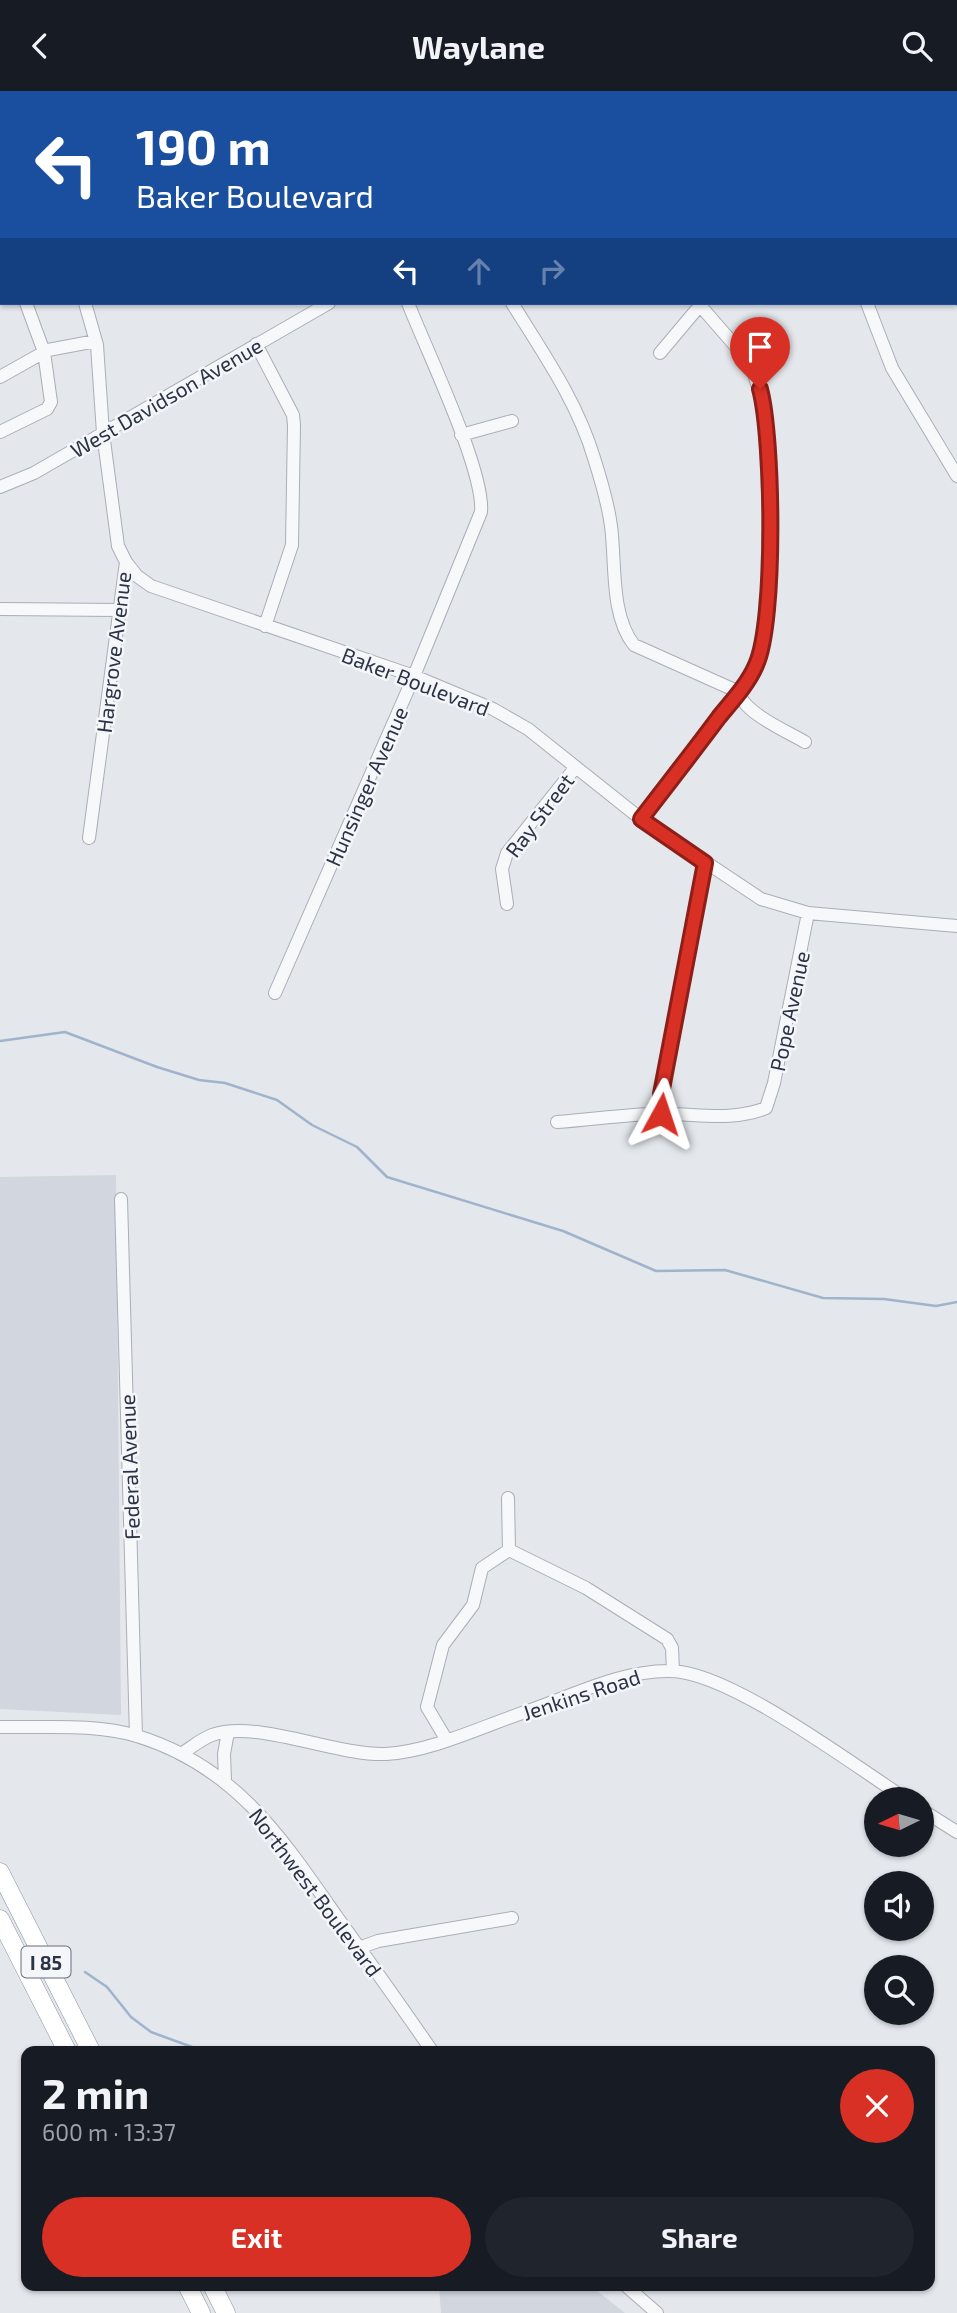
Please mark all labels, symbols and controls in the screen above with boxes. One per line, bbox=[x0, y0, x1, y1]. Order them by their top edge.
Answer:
icon: back bbox=[21, 27, 59, 65]
text: Waylane bbox=[412, 27, 545, 65]
icon: search bbox=[898, 27, 936, 65]
text: 190 m bbox=[136, 116, 271, 175]
icon: left bbox=[21, 119, 112, 210]
text: Baker Boulevard bbox=[136, 176, 374, 214]
icon: left bbox=[387, 252, 425, 290]
icon: ahead bbox=[460, 252, 498, 290]
icon: right bbox=[533, 252, 571, 290]
pin bbox=[730, 317, 790, 389]
icon: arrive bbox=[741, 328, 779, 366]
street label: West Davidson Avenue bbox=[66, 332, 266, 462]
street label: Hargrove Avenue bbox=[91, 570, 135, 734]
street label: Baker Boulevard bbox=[339, 641, 493, 721]
street label: Hunsinger Avenue bbox=[320, 702, 412, 870]
street label: Ray Street bbox=[499, 768, 579, 862]
street label: Pope Avenue bbox=[764, 949, 814, 1073]
position arrow bbox=[624, 1077, 698, 1151]
street label: Federal Avenue bbox=[114, 1394, 144, 1540]
street label: Jenkins Road bbox=[519, 1663, 643, 1725]
north arrow bbox=[864, 1787, 934, 1857]
map controls bbox=[864, 1787, 934, 2025]
street label: Northwest Boulevard bbox=[245, 1803, 387, 1981]
button: sound bbox=[864, 1871, 934, 1941]
road number: I 85 bbox=[22, 1947, 70, 1977]
button: search bbox=[864, 1955, 934, 2025]
text: 2 min bbox=[42, 2067, 149, 2117]
button: close bbox=[840, 2069, 914, 2143]
text: 600 m · 13:37 bbox=[42, 2118, 176, 2146]
button: Exit bbox=[42, 2197, 471, 2277]
button: Share bbox=[485, 2197, 914, 2277]

